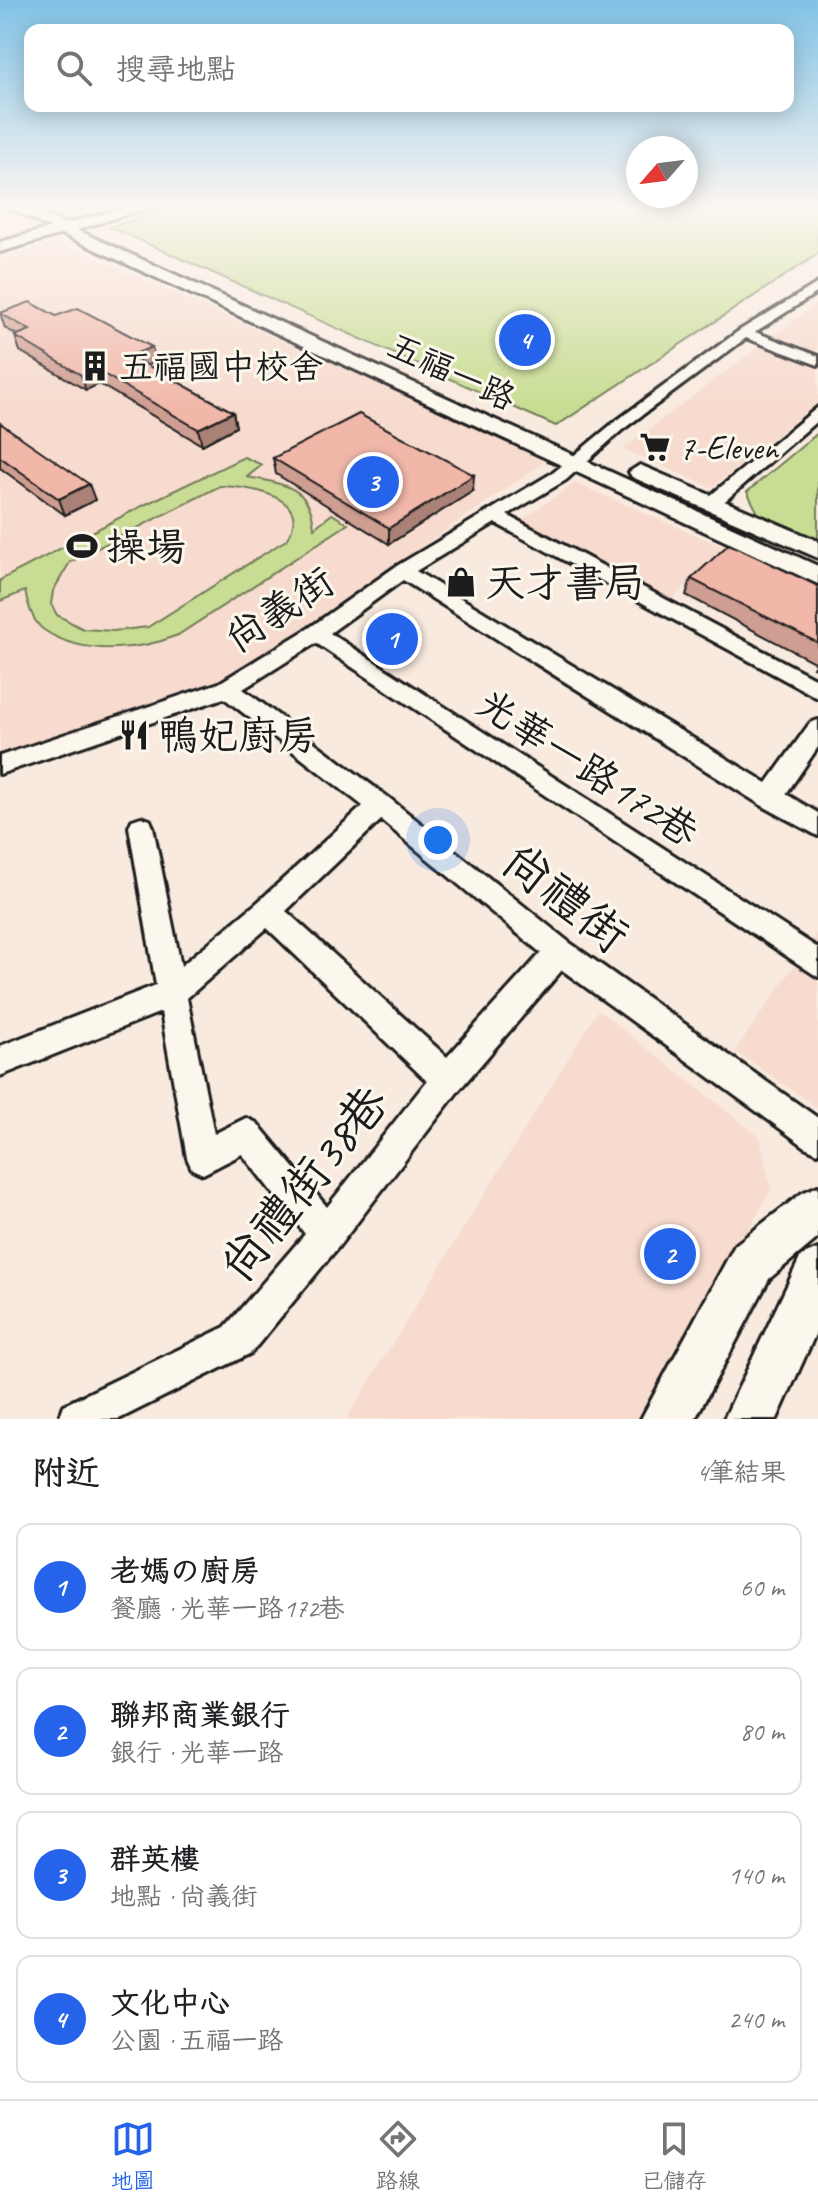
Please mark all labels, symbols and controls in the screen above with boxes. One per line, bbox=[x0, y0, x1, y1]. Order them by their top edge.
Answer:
search box bbox=[24, 24, 794, 112]
icon: search bbox=[52, 46, 96, 90]
text: 搜尋地點 bbox=[116, 50, 236, 88]
north arrow bbox=[626, 136, 698, 208]
pin: 4 bbox=[499, 310, 551, 370]
street label: 五福一路 bbox=[381, 323, 523, 420]
place label: 五福國中校舍 bbox=[119, 345, 323, 388]
building icon: 五福國中校舍 bbox=[78, 349, 112, 383]
place label: 7-Eleven bbox=[679, 426, 779, 469]
supermarket icon: 7-Eleven bbox=[638, 430, 672, 464]
pin: 3 bbox=[347, 452, 399, 512]
place label: 操場 bbox=[106, 522, 186, 572]
sports icon: 操場 bbox=[65, 529, 99, 563]
street label: 尚義街 bbox=[216, 556, 343, 663]
place label: 天才書局 bbox=[485, 558, 645, 608]
shop icon: 天才書局 bbox=[444, 565, 478, 599]
pin: 1 bbox=[366, 609, 418, 669]
street label: 光華一路172巷 bbox=[467, 678, 708, 858]
place label: 鴨妃廚房 bbox=[158, 711, 318, 761]
restaurant icon: 鴨妃廚房 bbox=[117, 718, 151, 752]
your location bbox=[418, 820, 458, 860]
street label: 尚禮街 bbox=[490, 830, 641, 966]
street label: 尚禮街38巷 bbox=[206, 1073, 401, 1294]
pin: 2 bbox=[644, 1224, 696, 1284]
text: 附近 bbox=[32, 1451, 100, 1494]
text: 4筆結果 bbox=[696, 1456, 786, 1489]
text: 老媽の廚房 bbox=[110, 1552, 260, 1590]
text: 1 bbox=[54, 1571, 66, 1604]
text: 60 m bbox=[740, 1571, 784, 1604]
text: 餐廳 · 光華一路172巷 bbox=[110, 1592, 345, 1625]
text: 聯邦商業銀行 bbox=[110, 1696, 290, 1734]
text: 2 bbox=[54, 1715, 66, 1748]
text: 80 m bbox=[740, 1715, 784, 1748]
text: 銀行 · 光華一路 bbox=[110, 1736, 283, 1769]
text: 群英樓 bbox=[110, 1840, 200, 1878]
text: 3 bbox=[54, 1859, 66, 1892]
text: 140 m bbox=[728, 1859, 784, 1892]
text: 地點 · 尚義街 bbox=[110, 1880, 257, 1913]
text: 文化中心 bbox=[110, 1984, 230, 2022]
text: 4 bbox=[54, 2003, 66, 2036]
text: 240 m bbox=[728, 2003, 784, 2036]
text: 公園 · 五福一路 bbox=[110, 2024, 283, 2057]
tab: 地圖 bbox=[111, 2117, 155, 2195]
tab: 路線 bbox=[376, 2117, 420, 2195]
tab: 已儲存 bbox=[641, 2117, 707, 2195]

